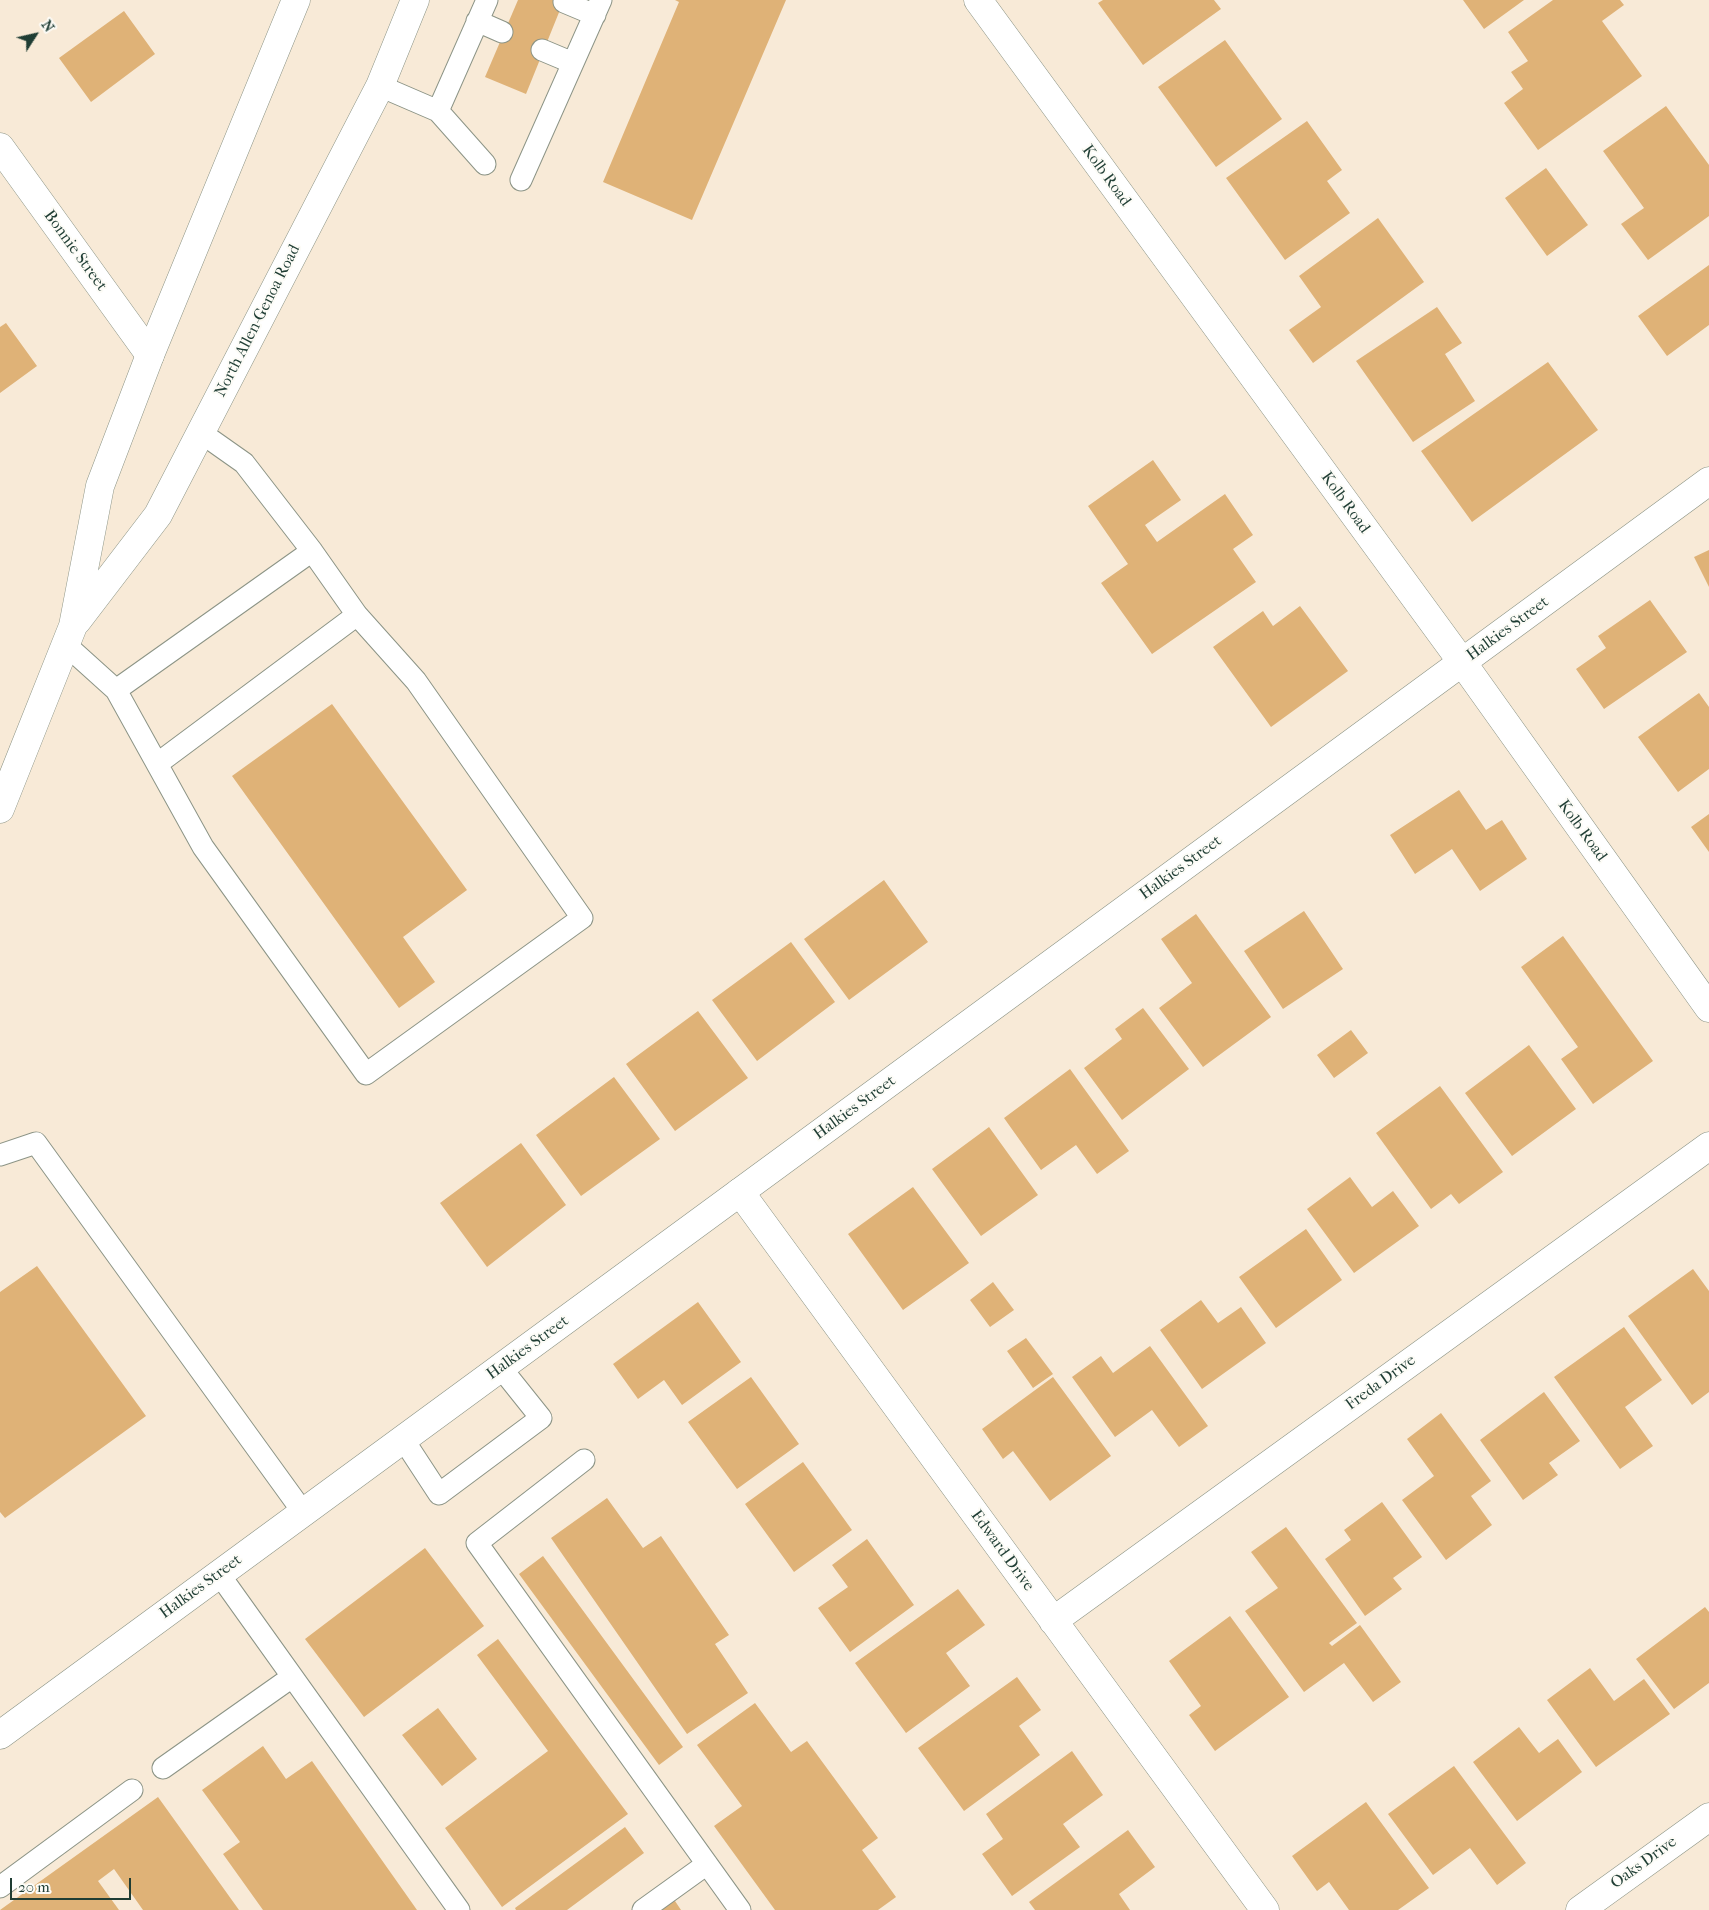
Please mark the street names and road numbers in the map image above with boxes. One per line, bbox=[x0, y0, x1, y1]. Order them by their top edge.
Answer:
street label: Kolb Road bbox=[1077, 142, 1135, 210]
street label: Bonnie Street bbox=[39, 207, 111, 295]
street label: North Allen-Genoa Road bbox=[211, 242, 305, 400]
street label: Kolb Road bbox=[1316, 469, 1374, 537]
street label: Halkies Street bbox=[1463, 593, 1553, 665]
street label: Kolb Road bbox=[1553, 797, 1611, 865]
street label: Halkies Street bbox=[1136, 832, 1226, 904]
street label: Halkies Street bbox=[810, 1072, 900, 1144]
street label: Halkies Street bbox=[483, 1312, 573, 1384]
street label: Freda Drive bbox=[1342, 1351, 1420, 1415]
street label: Edward Drive bbox=[966, 1507, 1038, 1595]
street label: Halkies Street bbox=[156, 1551, 246, 1623]
street label: Oaks Drive bbox=[1607, 1833, 1681, 1893]

